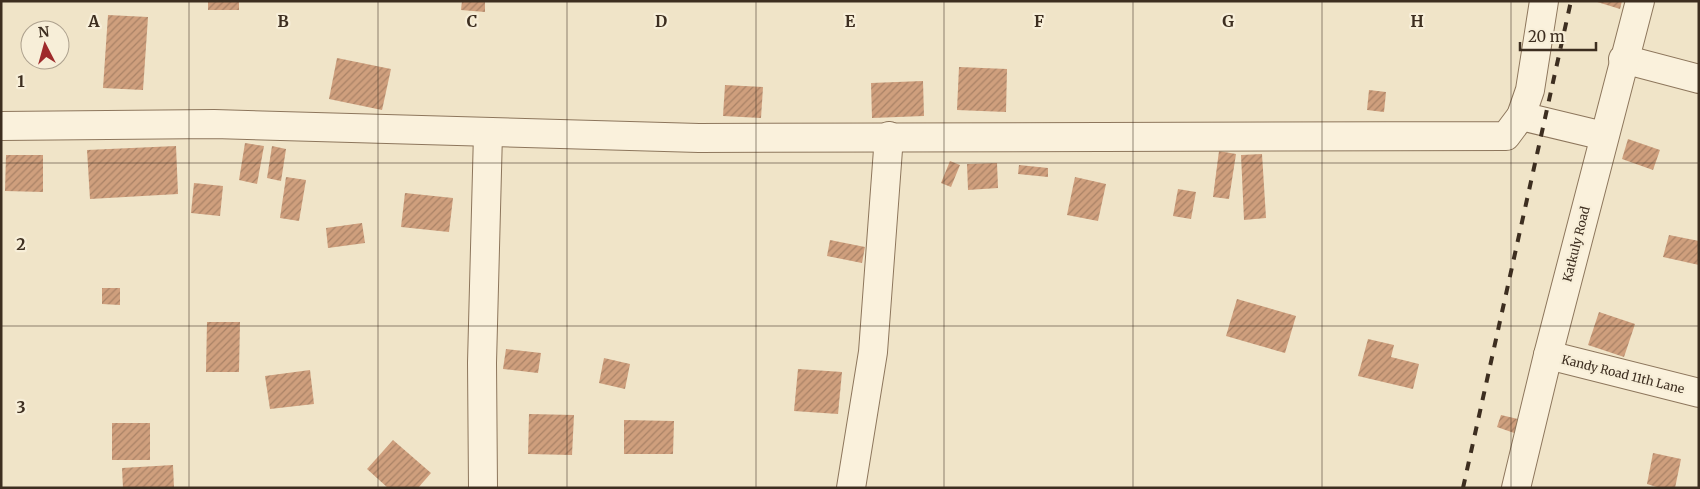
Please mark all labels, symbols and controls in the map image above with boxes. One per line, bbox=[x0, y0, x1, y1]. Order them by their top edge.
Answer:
text: A bbox=[87, 11, 100, 31]
text: B bbox=[277, 11, 289, 31]
text: C bbox=[467, 11, 477, 31]
text: D bbox=[655, 11, 667, 31]
text: E bbox=[845, 11, 856, 31]
text: F bbox=[1034, 11, 1044, 31]
text: G bbox=[1222, 11, 1234, 31]
text: H bbox=[1410, 11, 1424, 31]
north arrow bbox=[20, 20, 70, 70]
scale bar bbox=[1520, 20, 1596, 52]
text: N bbox=[37, 23, 50, 42]
text: 20 m bbox=[1528, 27, 1565, 46]
text: 1 bbox=[17, 71, 25, 91]
street label: Katkuly Road bbox=[1559, 205, 1593, 283]
text: 2 bbox=[16, 234, 26, 254]
street label: Kandy Road 11th Lane bbox=[1560, 351, 1686, 397]
text: 3 bbox=[16, 397, 26, 417]

